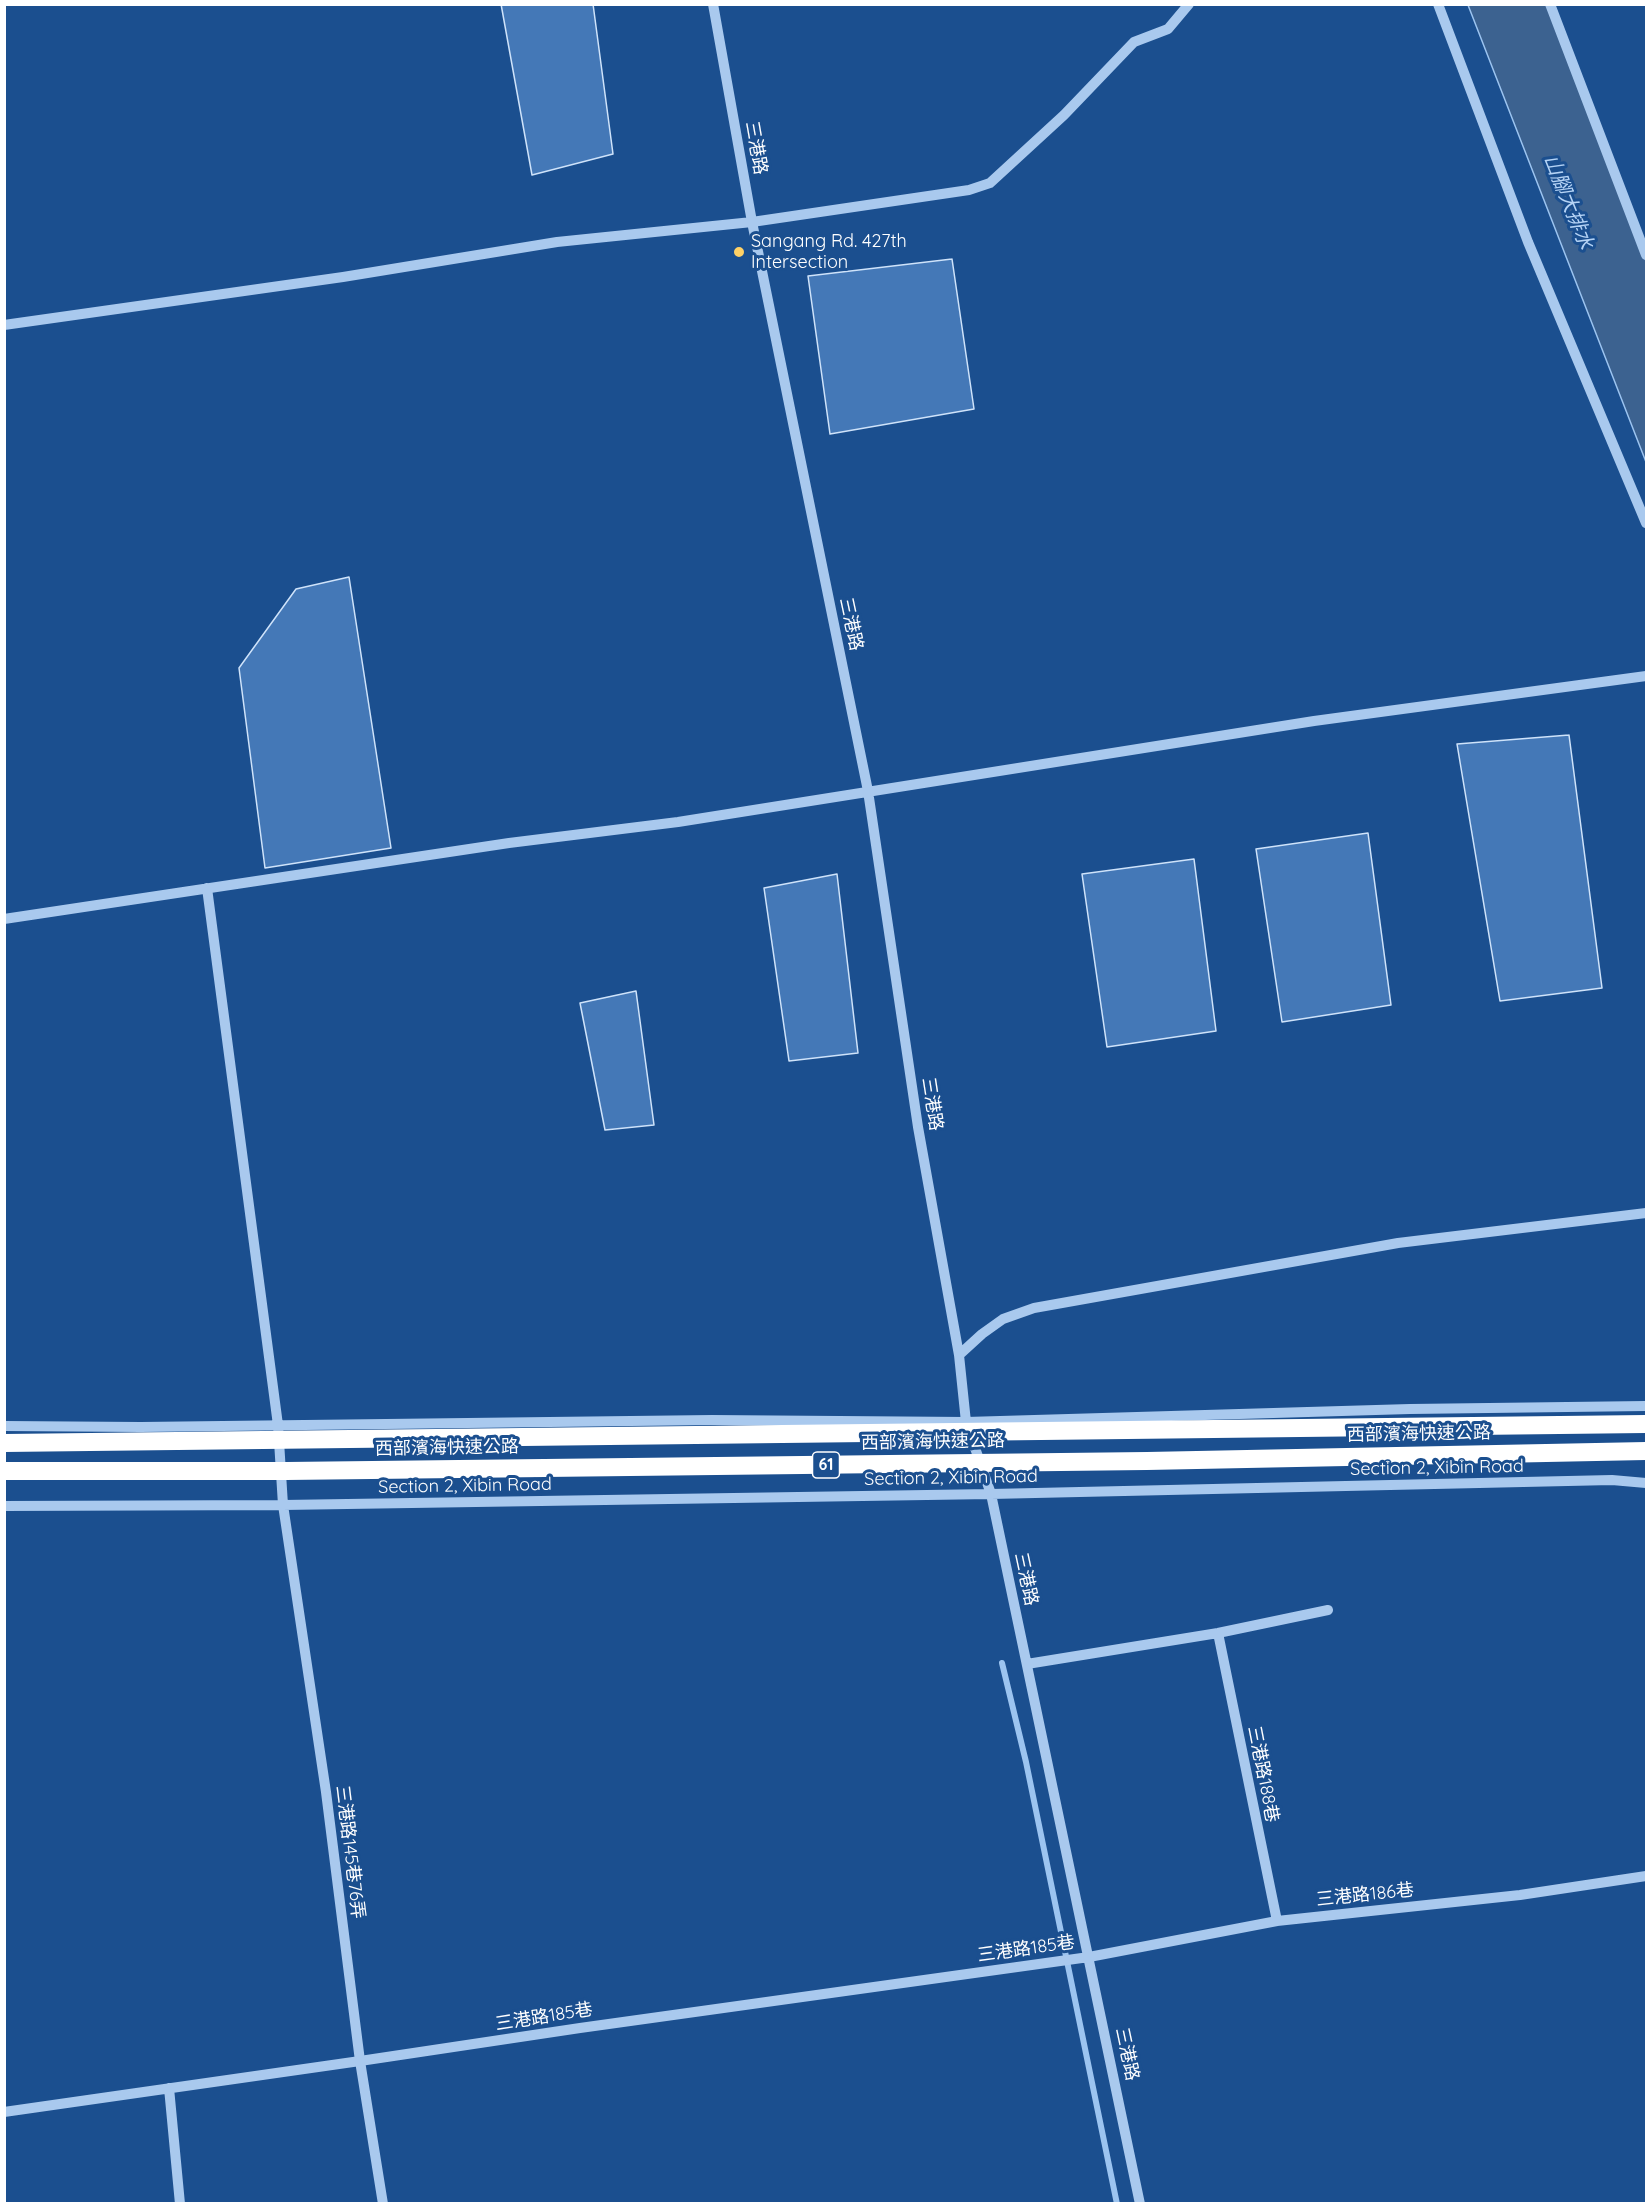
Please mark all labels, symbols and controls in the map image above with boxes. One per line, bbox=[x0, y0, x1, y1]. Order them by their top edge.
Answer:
street label: 三港路 bbox=[741, 120, 771, 176]
water label: 山腳大排水 bbox=[1538, 151, 1598, 253]
place label: Sangang Rd. 427th Intersection bbox=[751, 231, 907, 274]
marker: Sangang Rd. 427th Intersection bbox=[732, 245, 746, 259]
street label: 三港路 bbox=[835, 595, 867, 653]
street label: 三港路 bbox=[917, 1076, 947, 1132]
street label: 西部濱海快速公路 bbox=[1347, 1422, 1491, 1446]
street label: 西部濱海快速公路 bbox=[861, 1430, 1005, 1454]
street label: 西部濱海快速公路 bbox=[375, 1436, 519, 1460]
road number: 61 bbox=[812, 1452, 840, 1478]
street label: Section 2, Xibin Road bbox=[1350, 1456, 1524, 1480]
street label: Section 2, Xibin Road bbox=[864, 1466, 1038, 1490]
street label: Section 2, Xibin Road bbox=[378, 1474, 552, 1498]
street label: 三港路 bbox=[1010, 1550, 1042, 1608]
street label: 三港路188巷 bbox=[1243, 1724, 1283, 1824]
street label: 三港路145巷76弄 bbox=[331, 1784, 369, 1920]
street label: 三港路186巷 bbox=[1315, 1879, 1415, 1911]
street label: 三港路185巷 bbox=[976, 1931, 1076, 1967]
street label: 三港路185巷 bbox=[494, 1999, 594, 2035]
street label: 三港路 bbox=[1111, 2025, 1143, 2083]

